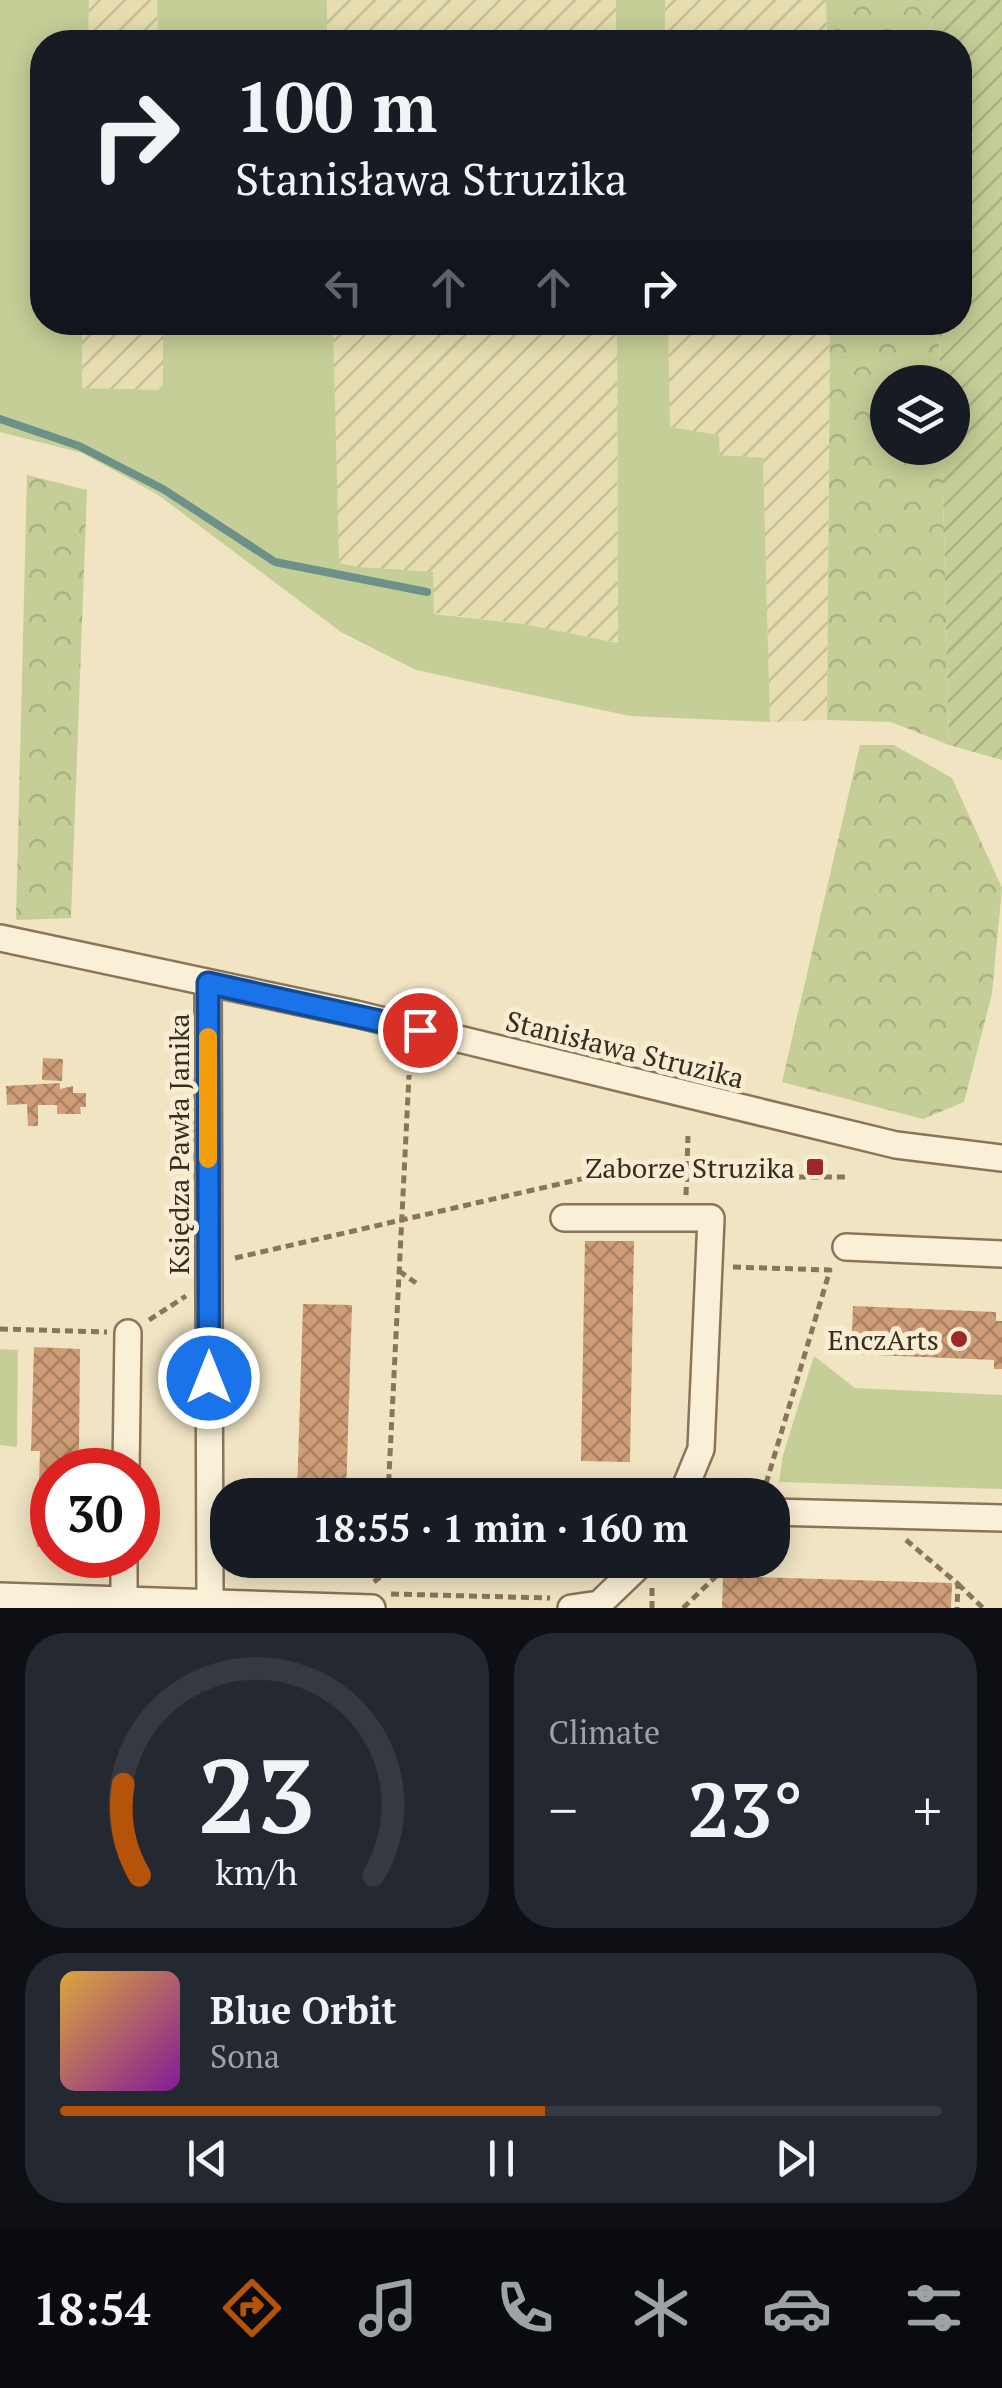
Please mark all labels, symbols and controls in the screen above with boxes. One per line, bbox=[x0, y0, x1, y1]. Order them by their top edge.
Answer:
text: 100 m bbox=[235, 59, 437, 152]
icon: right bbox=[70, 70, 200, 200]
text: Stanisława Struzika bbox=[235, 148, 627, 208]
icon: left bbox=[316, 260, 371, 315]
icon: ahead bbox=[421, 260, 476, 315]
icon: ahead bbox=[526, 260, 581, 315]
icon: right bbox=[631, 260, 686, 315]
map controls bbox=[870, 365, 970, 465]
button: layers bbox=[870, 365, 970, 465]
pin bbox=[378, 988, 463, 1073]
street label: Stanisława Struzika bbox=[502, 1002, 748, 1096]
icon: arrive bbox=[393, 1003, 448, 1058]
street label: Księdza Pawła Janika bbox=[160, 1013, 197, 1275]
place label: Zaborze Struzika bbox=[585, 1149, 795, 1186]
marker: Zaborze Struzika bbox=[804, 1156, 826, 1178]
place label: EnczArts bbox=[827, 1321, 939, 1358]
position arrow bbox=[157, 1326, 261, 1430]
marker: EnczArts bbox=[948, 1328, 970, 1350]
speed limit sign: 30 bbox=[30, 1448, 160, 1578]
text: 18:55 · 1 min · 160 m bbox=[312, 1503, 688, 1553]
text: Climate bbox=[549, 1711, 660, 1753]
text: 23 bbox=[198, 1725, 316, 1863]
text: 23° bbox=[687, 1759, 803, 1858]
text: − bbox=[549, 1773, 578, 1846]
text: + bbox=[913, 1773, 942, 1846]
text: km/h bbox=[215, 1848, 298, 1895]
text: Blue Orbit bbox=[210, 1985, 397, 2035]
text: Sona bbox=[210, 2035, 280, 2077]
icon: previous bbox=[180, 2131, 235, 2186]
icon: pause bbox=[474, 2131, 529, 2186]
icon: next bbox=[768, 2131, 823, 2186]
icon: directions bbox=[217, 2273, 287, 2343]
icon: music bbox=[353, 2273, 423, 2343]
icon: phone bbox=[490, 2273, 560, 2343]
icon: climate bbox=[626, 2273, 696, 2343]
icon: car bbox=[762, 2273, 832, 2343]
icon: filters bbox=[899, 2273, 969, 2343]
text: 18:54 bbox=[33, 2278, 150, 2338]

